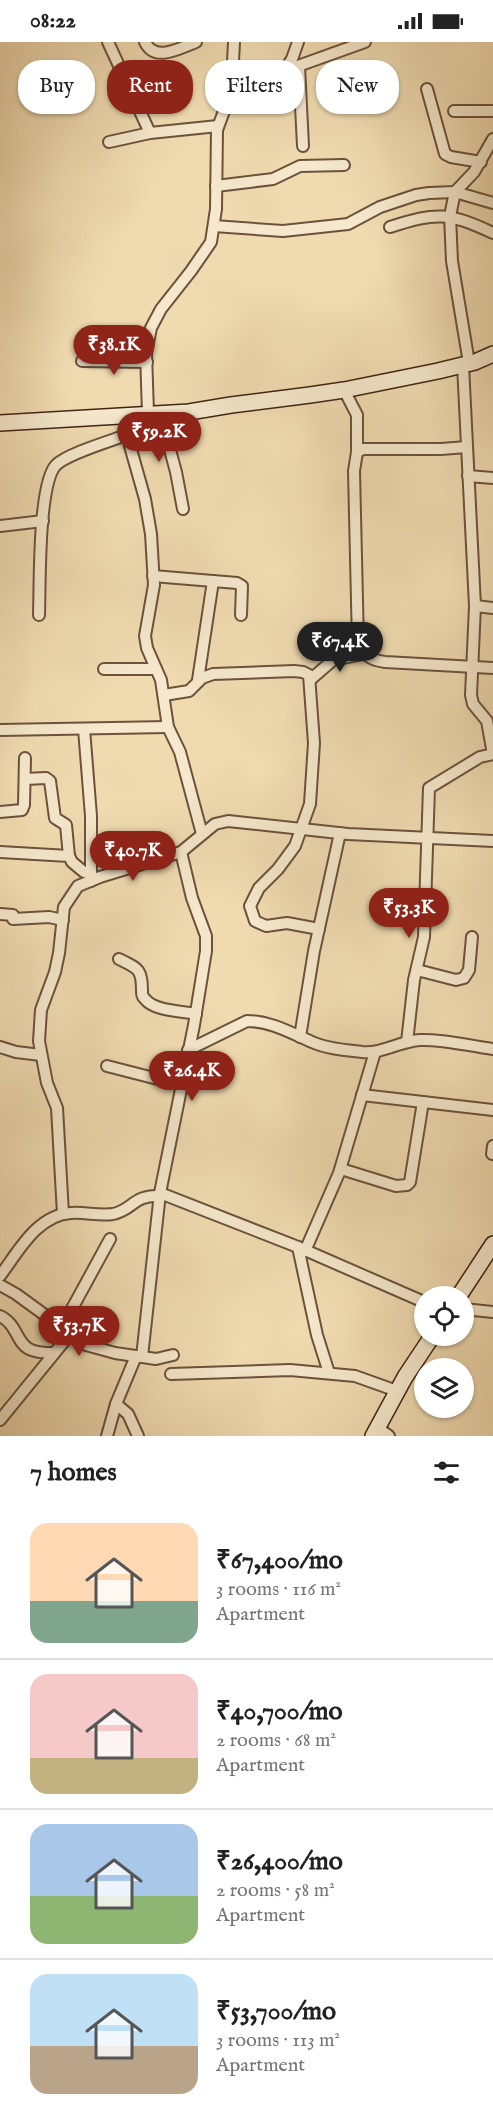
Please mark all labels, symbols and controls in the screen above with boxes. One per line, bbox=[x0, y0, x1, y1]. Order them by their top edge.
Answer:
text: 08:22 bbox=[30, 7, 76, 35]
chip: Buy bbox=[18, 60, 95, 114]
chip: Rent bbox=[107, 60, 193, 114]
chip: Filters bbox=[205, 60, 304, 114]
chip: New bbox=[316, 60, 399, 114]
pin: ₹38.1K bbox=[65, 325, 163, 376]
text: ₹38.1K bbox=[88, 332, 140, 357]
pin: ₹59.2K bbox=[110, 412, 208, 463]
text: ₹59.2K bbox=[131, 419, 187, 444]
pin: ₹67.4K bbox=[291, 622, 389, 673]
text: ₹67.4K bbox=[311, 629, 369, 654]
pin: ₹40.7K bbox=[84, 831, 182, 882]
text: ₹40.7K bbox=[104, 838, 162, 863]
pin: ₹53.3K bbox=[360, 888, 458, 939]
text: ₹53.3K bbox=[383, 895, 435, 920]
pin: ₹26.4K bbox=[143, 1051, 241, 1102]
text: ₹26.4K bbox=[163, 1058, 221, 1083]
map controls bbox=[414, 1286, 474, 1418]
button: locate bbox=[414, 1286, 474, 1346]
pin: ₹53.7K bbox=[30, 1306, 128, 1357]
text: ₹53.7K bbox=[52, 1313, 106, 1338]
button: layers bbox=[414, 1358, 474, 1418]
text: 7 homes bbox=[30, 1456, 117, 1489]
icon: filters bbox=[430, 1456, 463, 1489]
text: ₹67,400/mo bbox=[216, 1544, 343, 1577]
icon: home bbox=[78, 1547, 150, 1619]
text: 3 rooms · 116 m² bbox=[216, 1577, 341, 1602]
text: Apartment bbox=[216, 1602, 305, 1627]
text: ₹40,700/mo bbox=[216, 1695, 343, 1728]
icon: home bbox=[78, 1698, 150, 1770]
text: 2 rooms · 68 m² bbox=[216, 1728, 336, 1753]
text: Apartment bbox=[216, 1753, 305, 1778]
text: ₹26,400/mo bbox=[216, 1845, 343, 1878]
icon: home bbox=[78, 1848, 150, 1920]
text: 2 rooms · 58 m² bbox=[216, 1878, 335, 1903]
text: Apartment bbox=[216, 1903, 305, 1928]
text: ₹53,700/mo bbox=[216, 1995, 336, 2028]
icon: home bbox=[78, 1998, 150, 2070]
text: 3 rooms · 113 m² bbox=[216, 2028, 340, 2053]
text: Apartment bbox=[216, 2053, 305, 2078]

